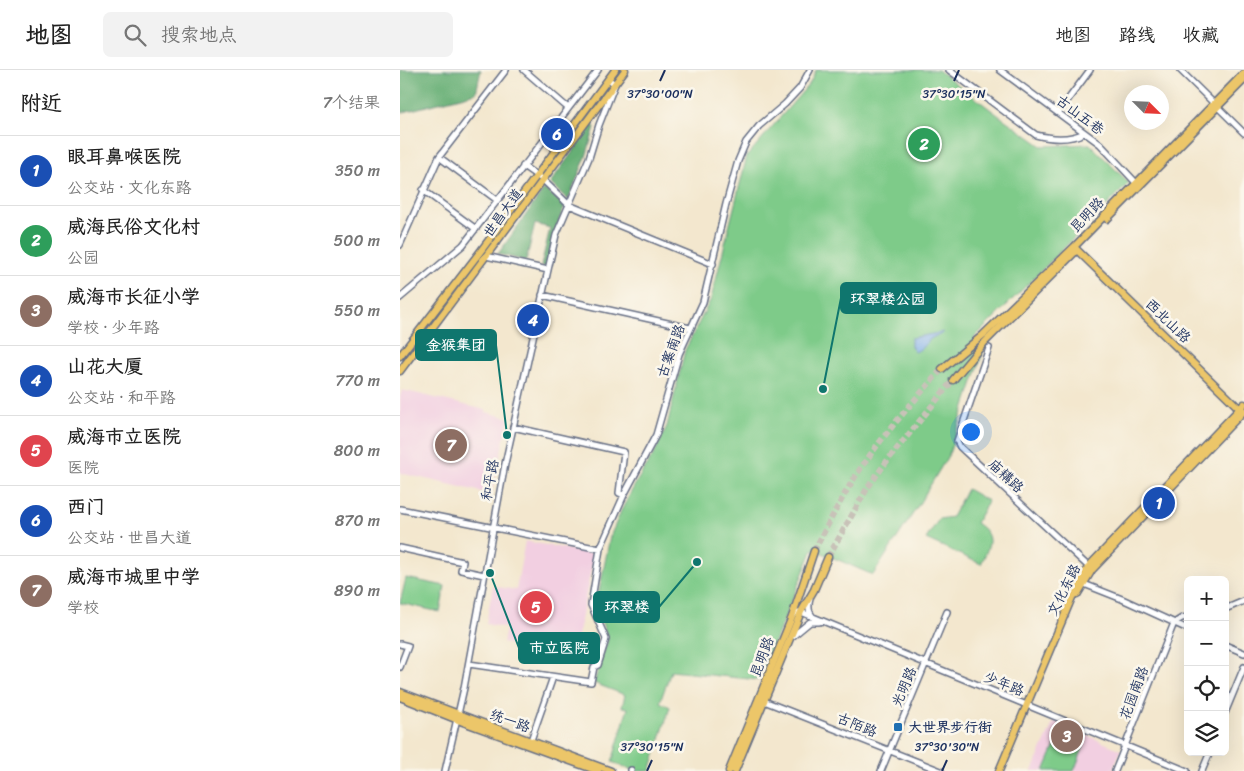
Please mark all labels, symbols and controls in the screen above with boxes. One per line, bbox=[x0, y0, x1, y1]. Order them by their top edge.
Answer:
search box bbox=[103, 12, 453, 57]
text: 地图 bbox=[25, 14, 73, 56]
text: 搜索地点 bbox=[161, 18, 237, 51]
text: 地图 bbox=[1055, 19, 1091, 51]
text: 路线 bbox=[1119, 19, 1155, 51]
text: 收藏 bbox=[1183, 19, 1219, 51]
icon: search bbox=[121, 21, 149, 49]
text: 37°30'00"N bbox=[627, 83, 694, 105]
text: 37°30'15"N bbox=[923, 83, 986, 105]
text: 附近 bbox=[20, 84, 62, 122]
north arrow bbox=[1124, 85, 1169, 130]
text: 7个结果 bbox=[323, 88, 380, 117]
street label: 古山五巷 bbox=[1050, 88, 1111, 142]
pin: 6 bbox=[541, 115, 573, 153]
pin: 2 bbox=[908, 125, 940, 163]
text: 眼耳鼻喉医院 bbox=[67, 140, 181, 173]
text: 1 bbox=[33, 156, 39, 185]
text: 350 m bbox=[335, 156, 380, 185]
text: 公交站 · 文化东路 bbox=[67, 173, 192, 202]
street label: 世昌大道 bbox=[476, 183, 530, 243]
street label: 昆明路 bbox=[1063, 191, 1111, 239]
text: 威海民俗文化村 bbox=[67, 210, 200, 243]
text: 2 bbox=[31, 226, 41, 255]
text: 500 m bbox=[334, 226, 380, 255]
text: 公园 bbox=[67, 243, 99, 272]
text: 威海市长征小学 bbox=[67, 280, 200, 313]
callout: 环翠楼公园 bbox=[841, 283, 936, 313]
text: 环翠楼公园 bbox=[850, 286, 926, 312]
street label: 西北山路 bbox=[1139, 293, 1197, 349]
text: 3 bbox=[32, 296, 40, 325]
text: 550 m bbox=[334, 296, 380, 325]
pin: 4 bbox=[517, 301, 549, 339]
text: 学校 · 少年路 bbox=[67, 313, 160, 342]
street label: 古寨南路 bbox=[650, 320, 692, 382]
callout: 金猴集团 bbox=[416, 330, 496, 360]
text: 金猴集团 bbox=[426, 332, 486, 358]
text: 山花大厦 bbox=[67, 350, 143, 383]
text: 4 bbox=[31, 366, 41, 395]
text: 770 m bbox=[335, 366, 380, 395]
text: 公交站 · 和平路 bbox=[67, 383, 176, 412]
your location bbox=[958, 419, 984, 445]
text: 威海市立医院 bbox=[67, 420, 181, 453]
pin: 7 bbox=[435, 426, 467, 464]
text: 5 bbox=[31, 436, 41, 465]
text: 800 m bbox=[334, 436, 380, 465]
text: 医院 bbox=[67, 453, 99, 482]
street label: 庙耩路 bbox=[982, 453, 1030, 499]
street label: 和平路 bbox=[474, 457, 506, 503]
pin: 1 bbox=[1143, 484, 1175, 522]
text: 西门 bbox=[67, 490, 105, 523]
text: 6 bbox=[31, 506, 41, 535]
text: 870 m bbox=[335, 506, 380, 535]
text: 公交站 · 世昌大道 bbox=[67, 523, 192, 552]
street label: 文化东路 bbox=[1040, 559, 1088, 621]
text: 威海市城里中学 bbox=[67, 560, 200, 593]
text: 7 bbox=[31, 576, 41, 605]
text: 890 m bbox=[334, 576, 380, 605]
map controls bbox=[1184, 576, 1229, 756]
button: + bbox=[1184, 576, 1229, 621]
pin: 5 bbox=[520, 588, 552, 626]
callout: 环翠楼 bbox=[594, 592, 659, 622]
text: 学校 bbox=[67, 593, 99, 622]
text: 环翠楼 bbox=[604, 594, 650, 620]
button: − bbox=[1184, 621, 1229, 666]
callout: 市立医院 bbox=[519, 633, 599, 663]
street label: 昆明路 bbox=[743, 633, 781, 681]
text: 市立医院 bbox=[529, 635, 589, 661]
street label: 花园南路 bbox=[1112, 662, 1156, 724]
street label: 光明路 bbox=[884, 663, 924, 711]
street label: 少年路 bbox=[980, 665, 1028, 703]
button: locate bbox=[1184, 666, 1229, 711]
street label: 统一路 bbox=[486, 702, 534, 740]
street label: 古陌路 bbox=[833, 706, 881, 744]
button: layers bbox=[1184, 711, 1229, 756]
place label: 大世界步行街 bbox=[908, 715, 992, 740]
pin: 3 bbox=[1051, 717, 1083, 755]
marker: 大世界步行街 bbox=[892, 721, 904, 733]
text: 37°30'15"N bbox=[621, 736, 684, 758]
text: 37°30'30"N bbox=[915, 736, 980, 758]

